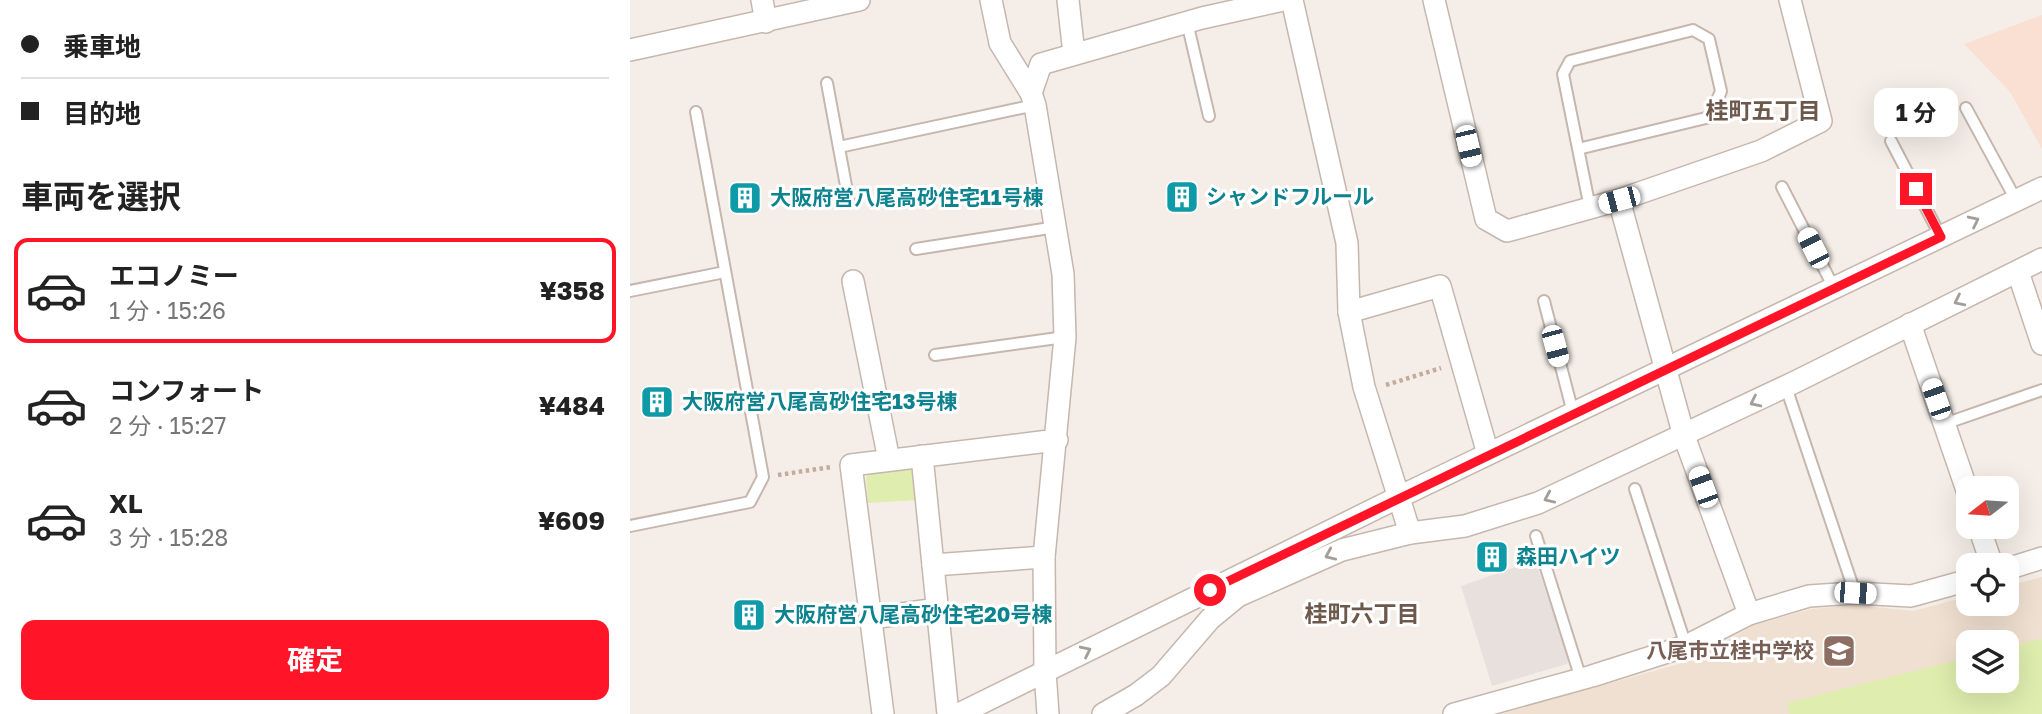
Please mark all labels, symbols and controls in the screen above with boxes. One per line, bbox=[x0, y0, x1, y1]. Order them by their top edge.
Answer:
text: 乗車地 bbox=[63, 31, 141, 62]
callout: 1 分 bbox=[1874, 88, 1958, 136]
district label: 桂町五丁目 bbox=[1706, 96, 1821, 124]
text: 目的地 bbox=[63, 98, 141, 129]
text: 1 分 bbox=[1896, 98, 1936, 126]
car bbox=[1454, 123, 1483, 169]
route end bbox=[1900, 173, 1932, 205]
text: 車両を選択 bbox=[21, 177, 181, 215]
building icon: シャンドフルール bbox=[1163, 178, 1201, 216]
building icon: 大阪府営八尾高砂住宅11号棟 bbox=[726, 179, 764, 217]
place label: シャンドフルール bbox=[1206, 183, 1374, 209]
place label: 大阪府営八尾高砂住宅11号棟 bbox=[770, 184, 1044, 210]
car bbox=[1596, 184, 1643, 216]
one-way arrow bbox=[1967, 215, 1979, 229]
car bbox=[1795, 225, 1832, 271]
icon: car bbox=[25, 259, 88, 322]
text: エコノミー bbox=[109, 260, 239, 291]
text: ¥358 bbox=[539, 275, 605, 306]
one-way arrow bbox=[1954, 292, 1966, 306]
text: 1 分 · 15:26 bbox=[109, 296, 226, 324]
car bbox=[1540, 323, 1571, 369]
icon: car bbox=[25, 374, 88, 437]
text: コンフォート bbox=[109, 375, 264, 406]
car bbox=[1920, 376, 1953, 422]
building icon: 大阪府営八尾高砂住宅13号棟 bbox=[638, 383, 676, 421]
place label: 大阪府営八尾高砂住宅13号棟 bbox=[682, 388, 958, 414]
text: ¥484 bbox=[539, 390, 605, 421]
one-way arrow bbox=[1750, 393, 1762, 407]
text: 2 分 · 15:27 bbox=[109, 411, 226, 439]
car bbox=[1686, 464, 1721, 510]
north arrow bbox=[1956, 476, 2020, 539]
map controls bbox=[1956, 476, 2019, 693]
text: XL bbox=[109, 488, 143, 519]
icon: car bbox=[25, 489, 88, 552]
one-way arrow bbox=[1544, 490, 1556, 504]
text: ¥609 bbox=[538, 505, 605, 536]
text: 3 分 · 15:28 bbox=[109, 523, 228, 551]
building icon: 森田ハイツ bbox=[1473, 538, 1511, 576]
place label: 森田ハイツ bbox=[1516, 543, 1621, 569]
one-way arrow bbox=[1325, 547, 1337, 561]
button: locate bbox=[1956, 553, 2019, 616]
route start bbox=[1194, 574, 1226, 606]
car bbox=[1834, 581, 1877, 605]
building icon: 大阪府営八尾高砂住宅20号棟 bbox=[730, 596, 768, 634]
district label: 桂町六丁目 bbox=[1305, 599, 1420, 627]
place label: 大阪府営八尾高砂住宅20号棟 bbox=[774, 601, 1052, 627]
button: 確定 bbox=[21, 620, 609, 700]
button: layers bbox=[1956, 630, 2019, 693]
school or university icon: 八尾市立桂中学校 bbox=[1820, 632, 1858, 670]
place label: 八尾市立桂中学校 bbox=[1646, 637, 1814, 663]
one-way arrow bbox=[1079, 646, 1091, 660]

